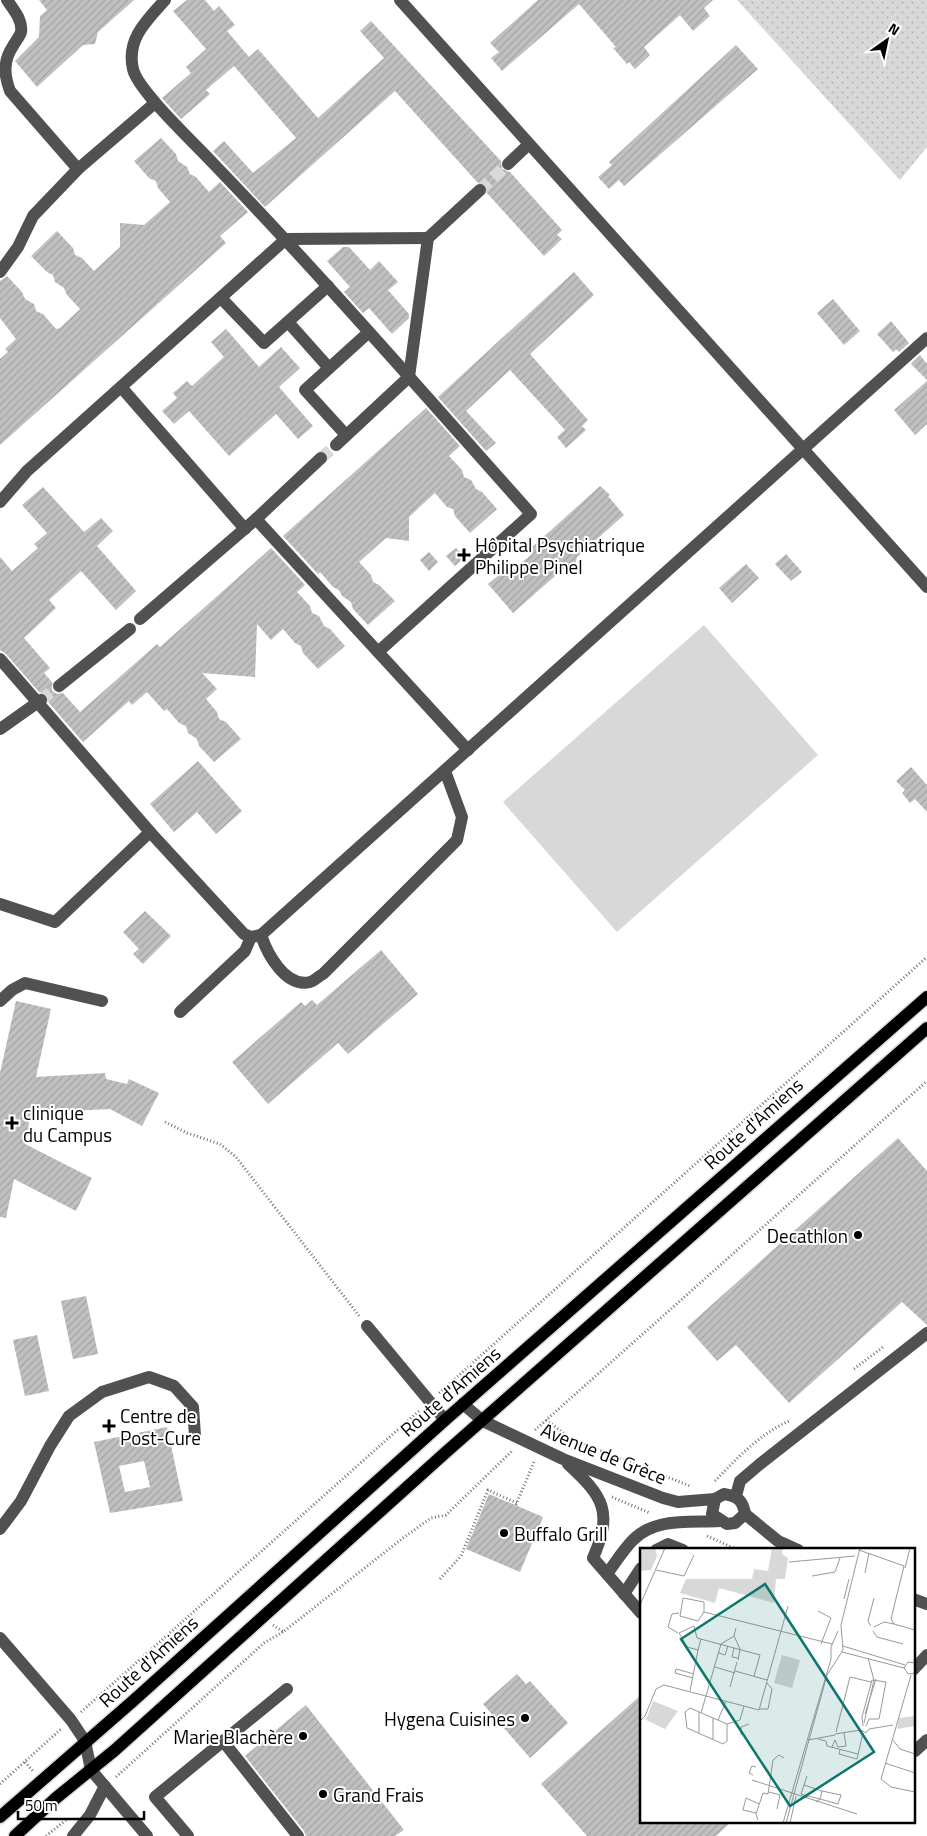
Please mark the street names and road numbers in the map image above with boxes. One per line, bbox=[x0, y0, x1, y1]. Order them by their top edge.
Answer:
street label: Route d'Amiens bbox=[697, 1070, 809, 1176]
street label: Route d'Amiens bbox=[393, 1339, 507, 1443]
street label: Avenue de Grèce bbox=[537, 1415, 671, 1491]
street label: Route d'Amiens bbox=[92, 1608, 204, 1714]

